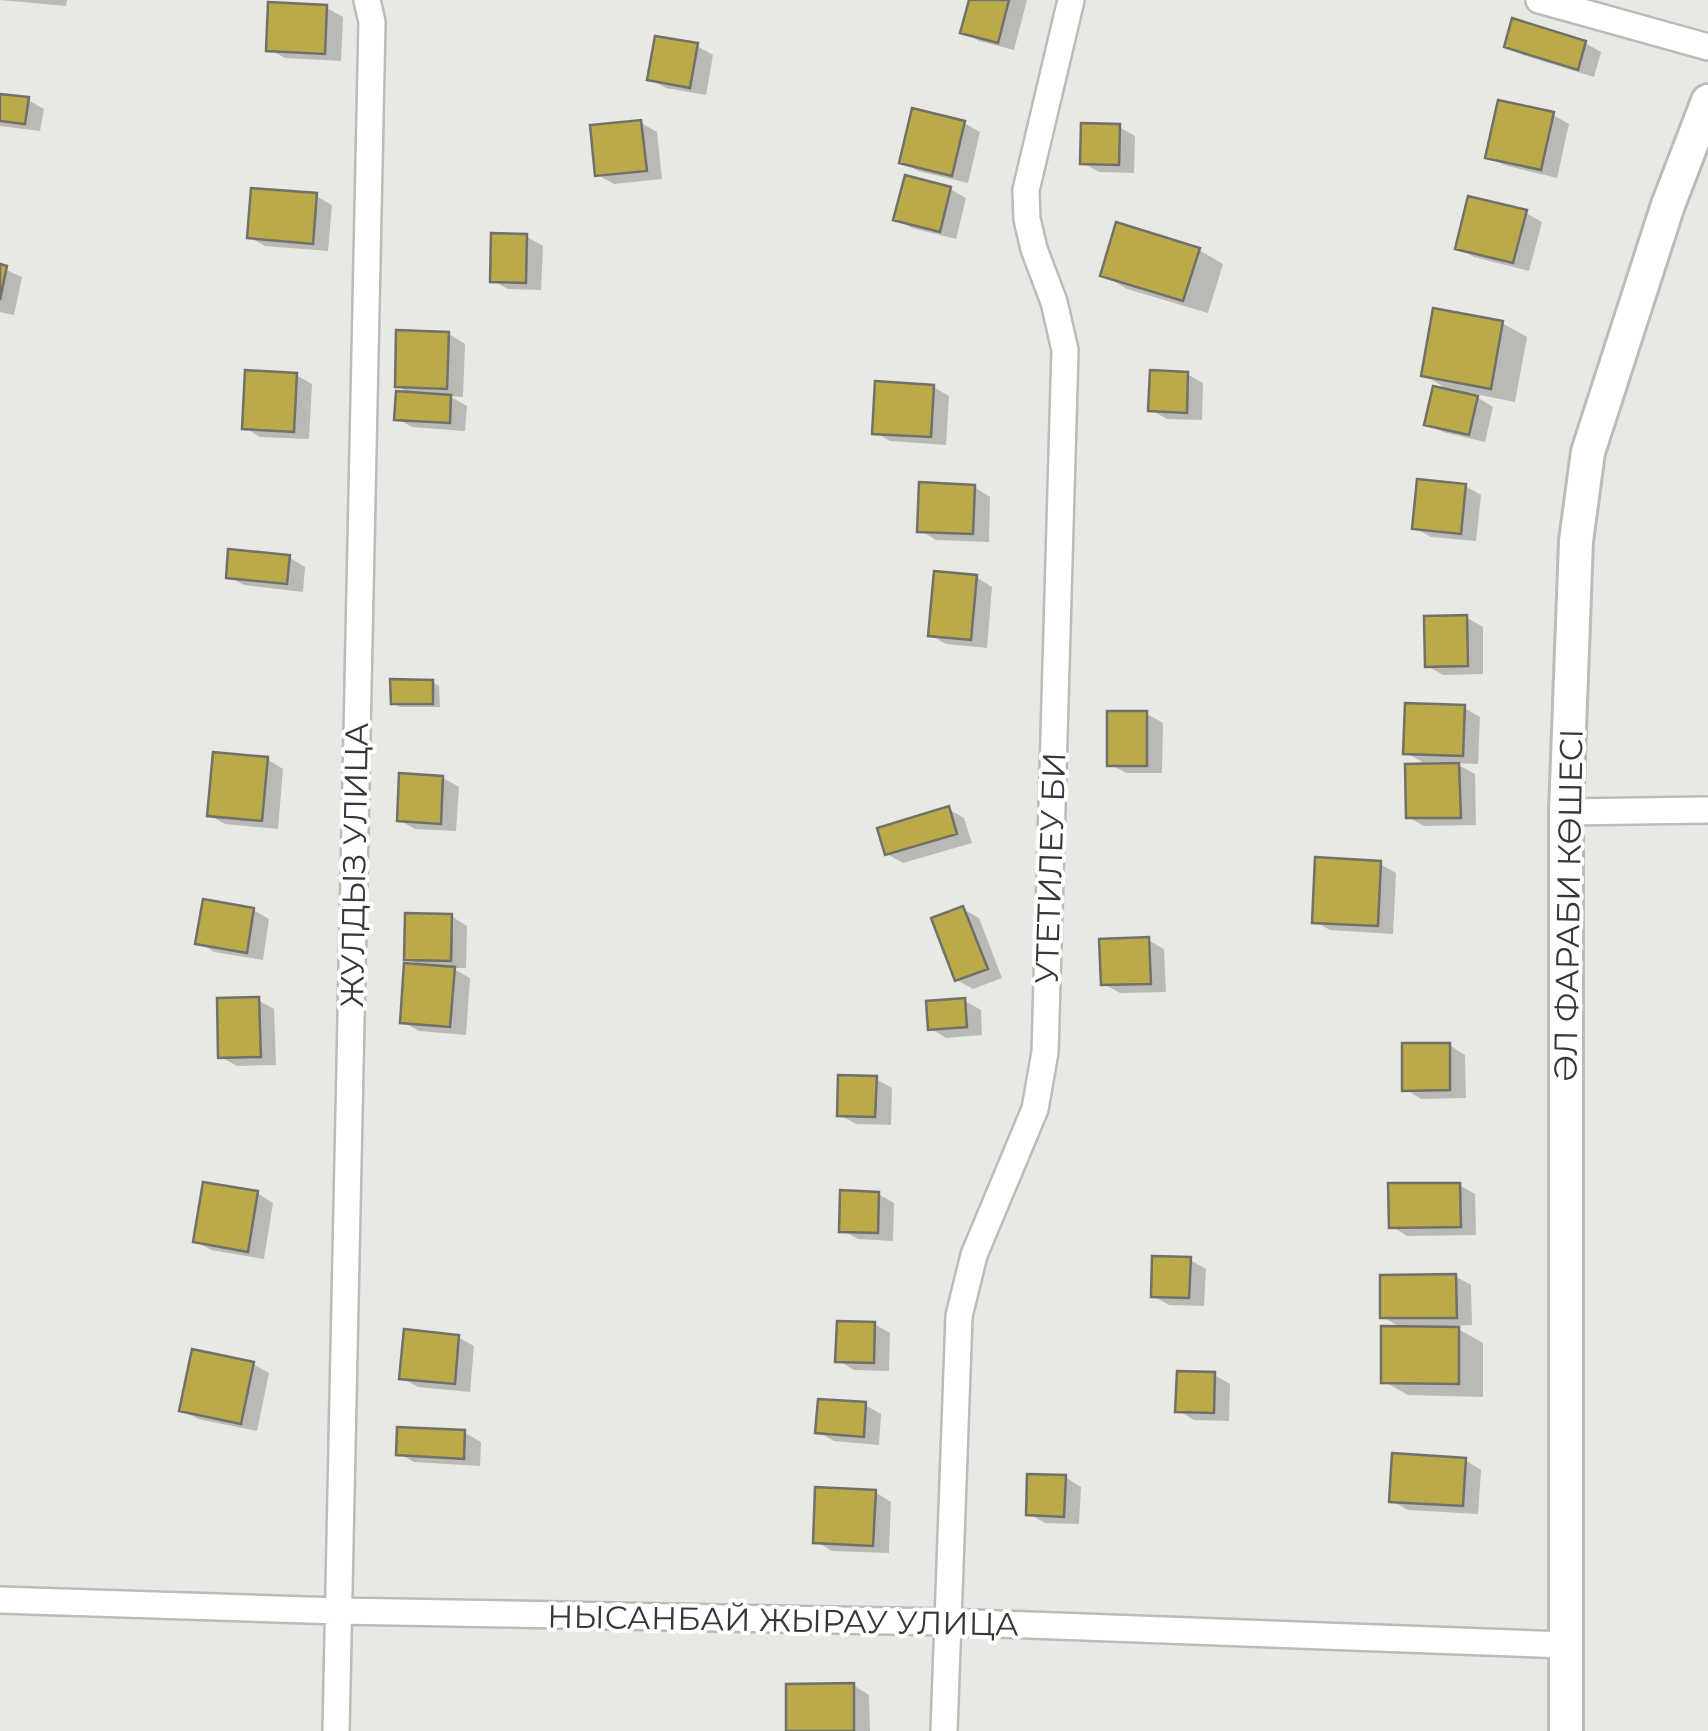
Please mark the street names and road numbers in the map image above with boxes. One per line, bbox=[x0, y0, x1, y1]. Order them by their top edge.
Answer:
street label: ЖУЛДЫЗ УЛИЦА bbox=[332, 722, 376, 1008]
street label: ӘЛ ФАРАБИ КӨШЕСІ bbox=[1545, 728, 1591, 1082]
street label: УТЕТИЛЕУ БИ bbox=[1026, 751, 1074, 985]
street label: НЫСАНБАЙ ЖЫРАУ УЛИЦА bbox=[547, 1596, 1019, 1644]

